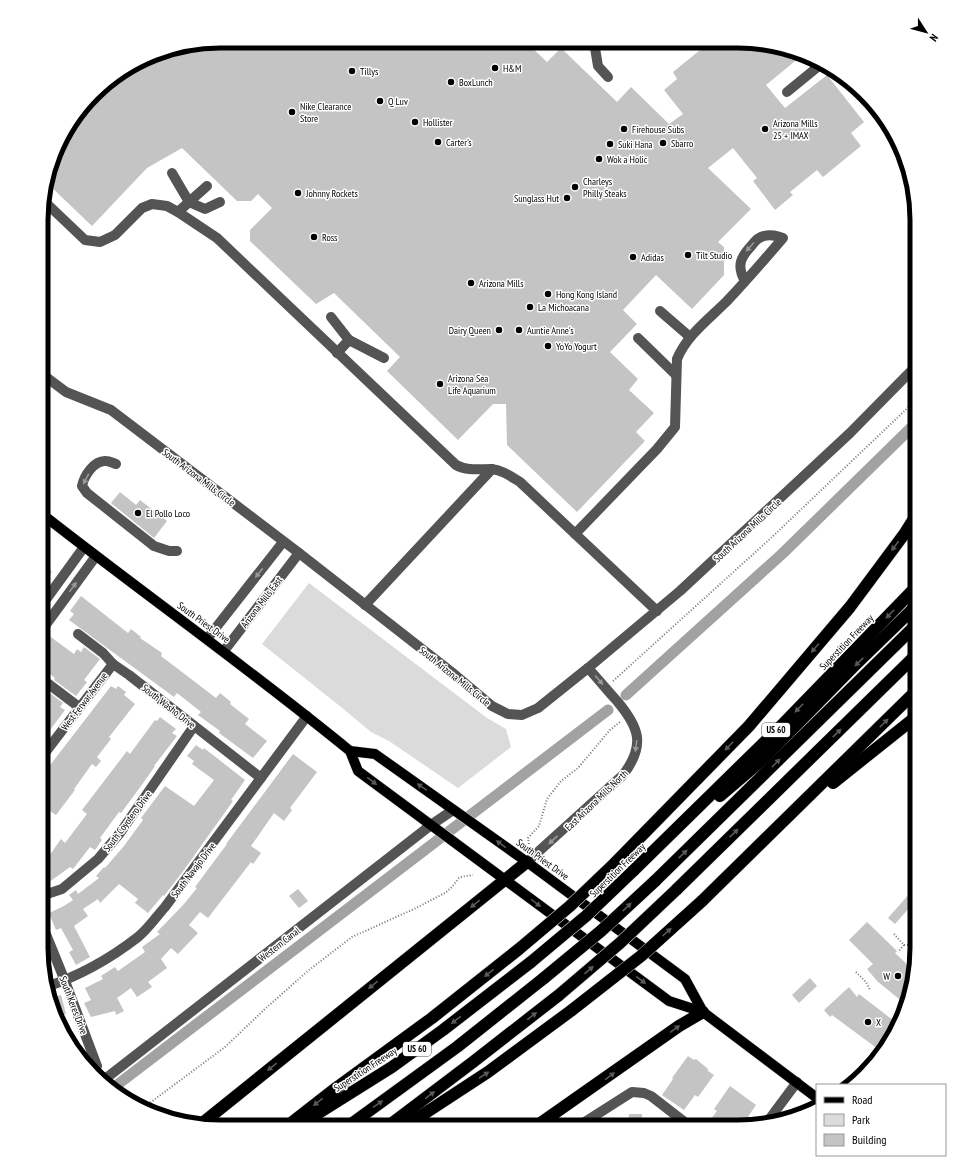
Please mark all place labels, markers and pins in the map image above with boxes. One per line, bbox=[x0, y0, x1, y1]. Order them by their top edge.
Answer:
place label: H&M bbox=[503, 62, 521, 75]
marker: H&M bbox=[490, 63, 500, 73]
place label: Tillys bbox=[360, 65, 379, 78]
marker: Tillys bbox=[347, 66, 357, 76]
place label: BoxLunch bbox=[459, 76, 493, 89]
marker: BoxLunch bbox=[446, 77, 456, 87]
place label: Q Luv bbox=[388, 95, 408, 108]
marker: Q Luv bbox=[375, 96, 385, 106]
place label: Nike Clearance Store bbox=[300, 100, 351, 125]
marker: Nike Clearance Store bbox=[287, 107, 297, 117]
place label: Hollister bbox=[423, 116, 453, 129]
marker: Hollister bbox=[410, 117, 420, 127]
place label: Arizona Mills 25 + IMAX bbox=[773, 117, 818, 142]
place label: Firehouse Subs bbox=[632, 123, 685, 136]
marker: Firehouse Subs bbox=[619, 124, 629, 134]
marker: Arizona Mills 25 + IMAX bbox=[760, 124, 770, 134]
place label: Carter's bbox=[446, 136, 472, 149]
marker: Carter's bbox=[433, 137, 443, 147]
place label: Sbarro bbox=[671, 137, 693, 150]
place label: Suki Hana bbox=[618, 138, 653, 151]
marker: Sbarro bbox=[658, 138, 668, 148]
marker: Suki Hana bbox=[605, 139, 615, 149]
place label: Wok a Holic bbox=[607, 153, 648, 166]
marker: Wok a Holic bbox=[594, 154, 604, 164]
place label: Charleys Philly Steaks bbox=[583, 175, 627, 200]
marker: Charleys Philly Steaks bbox=[570, 182, 580, 192]
place label: Johnny Rockets bbox=[305, 187, 358, 200]
marker: Johnny Rockets bbox=[293, 188, 303, 198]
place label: Sunglass Hut bbox=[514, 192, 559, 205]
marker: Sunglass Hut bbox=[562, 193, 572, 203]
place label: Ross bbox=[322, 231, 338, 244]
marker: Ross bbox=[309, 232, 319, 242]
place label: Tilt Studio bbox=[696, 249, 732, 262]
marker: Tilt Studio bbox=[683, 250, 693, 260]
place label: Adidas bbox=[641, 251, 665, 264]
marker: Adidas bbox=[628, 252, 638, 262]
place label: Arizona Mills bbox=[479, 277, 524, 290]
marker: Arizona Mills bbox=[466, 278, 476, 288]
place label: Hong Kong Island bbox=[556, 288, 617, 301]
marker: Hong Kong Island bbox=[543, 289, 553, 299]
place label: La Michoacana bbox=[538, 301, 589, 314]
marker: La Michoacana bbox=[525, 302, 535, 312]
place label: Dairy Queen bbox=[449, 324, 491, 337]
place label: Auntie Anne's bbox=[527, 324, 574, 337]
marker: Dairy Queen bbox=[494, 325, 504, 335]
marker: Auntie Anne's bbox=[514, 325, 524, 335]
place label: YoYo Yogurt bbox=[556, 340, 597, 353]
marker: YoYo Yogurt bbox=[543, 341, 553, 351]
place label: Arizona Sea Life Aquarium bbox=[448, 372, 496, 397]
marker: Arizona Sea Life Aquarium bbox=[435, 379, 445, 389]
place label: El Pollo Loco bbox=[146, 507, 190, 520]
marker: El Pollo Loco bbox=[133, 508, 143, 518]
place label: W bbox=[883, 970, 890, 983]
marker: W bbox=[893, 971, 903, 981]
place label: X bbox=[876, 1016, 881, 1029]
marker: X bbox=[863, 1017, 873, 1027]

